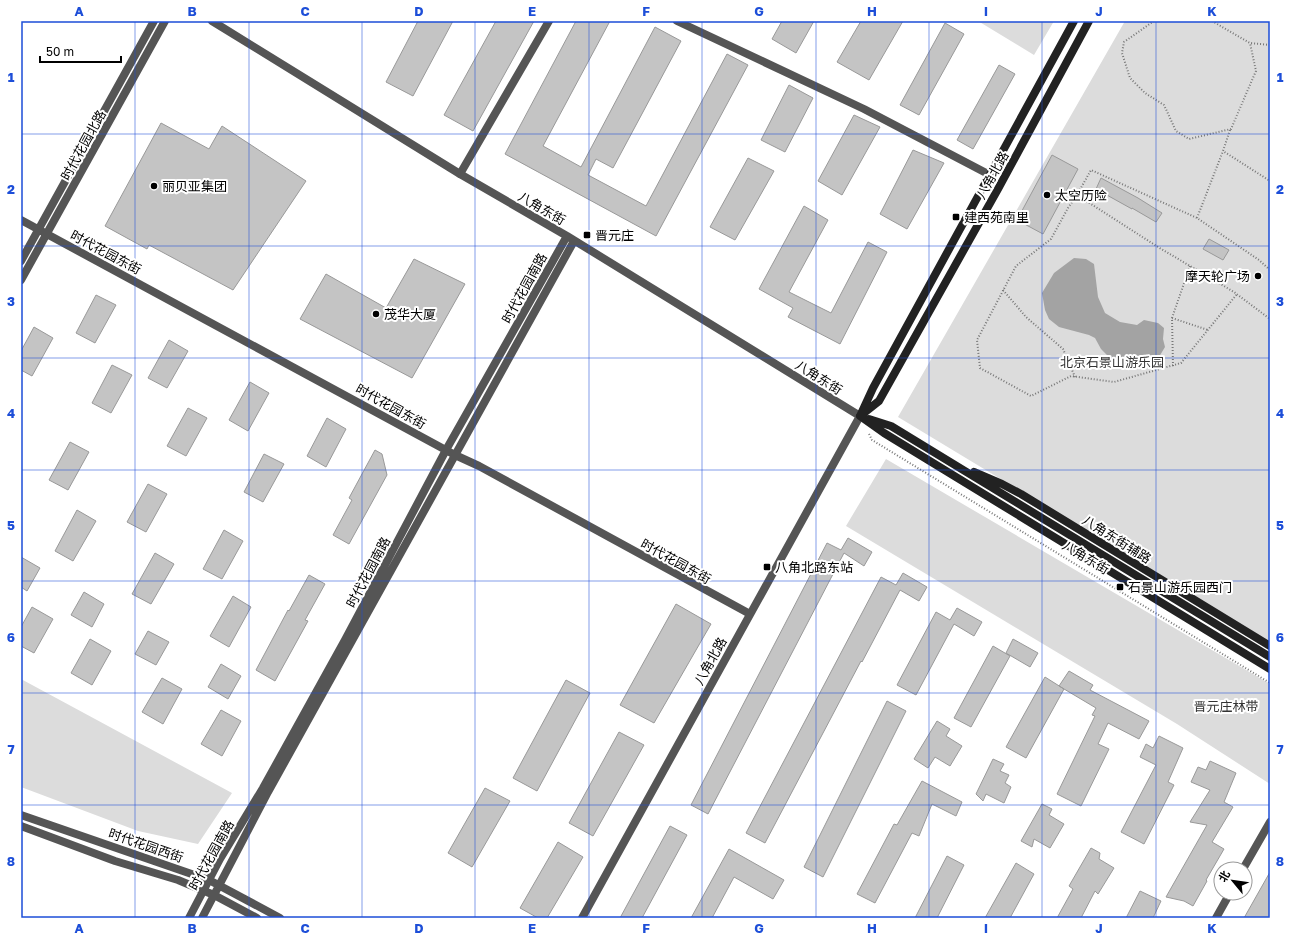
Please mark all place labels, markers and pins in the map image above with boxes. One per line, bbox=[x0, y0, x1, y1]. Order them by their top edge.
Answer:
place label: 丽贝亚集团 bbox=[162, 178, 227, 194]
marker: 丽贝亚集团 bbox=[149, 181, 159, 191]
place label: 太空历险 bbox=[1055, 187, 1107, 203]
marker: 太空历险 bbox=[1042, 190, 1052, 200]
place label: 建西苑南里 bbox=[964, 209, 1029, 225]
marker: 建西苑南里 bbox=[951, 212, 961, 222]
place label: 晋元庄 bbox=[595, 227, 634, 243]
marker: 晋元庄 bbox=[582, 230, 592, 240]
place label: 摩天轮广场 bbox=[1185, 268, 1250, 284]
marker: 摩天轮广场 bbox=[1253, 271, 1263, 281]
place label: 茂华大厦 bbox=[384, 306, 436, 322]
marker: 茂华大厦 bbox=[371, 309, 381, 319]
place label: 八角北路东站 bbox=[775, 559, 853, 575]
marker: 八角北路东站 bbox=[762, 562, 772, 572]
place label: 石景山游乐园西门 bbox=[1128, 579, 1232, 595]
marker: 石景山游乐园西门 bbox=[1115, 582, 1125, 592]

